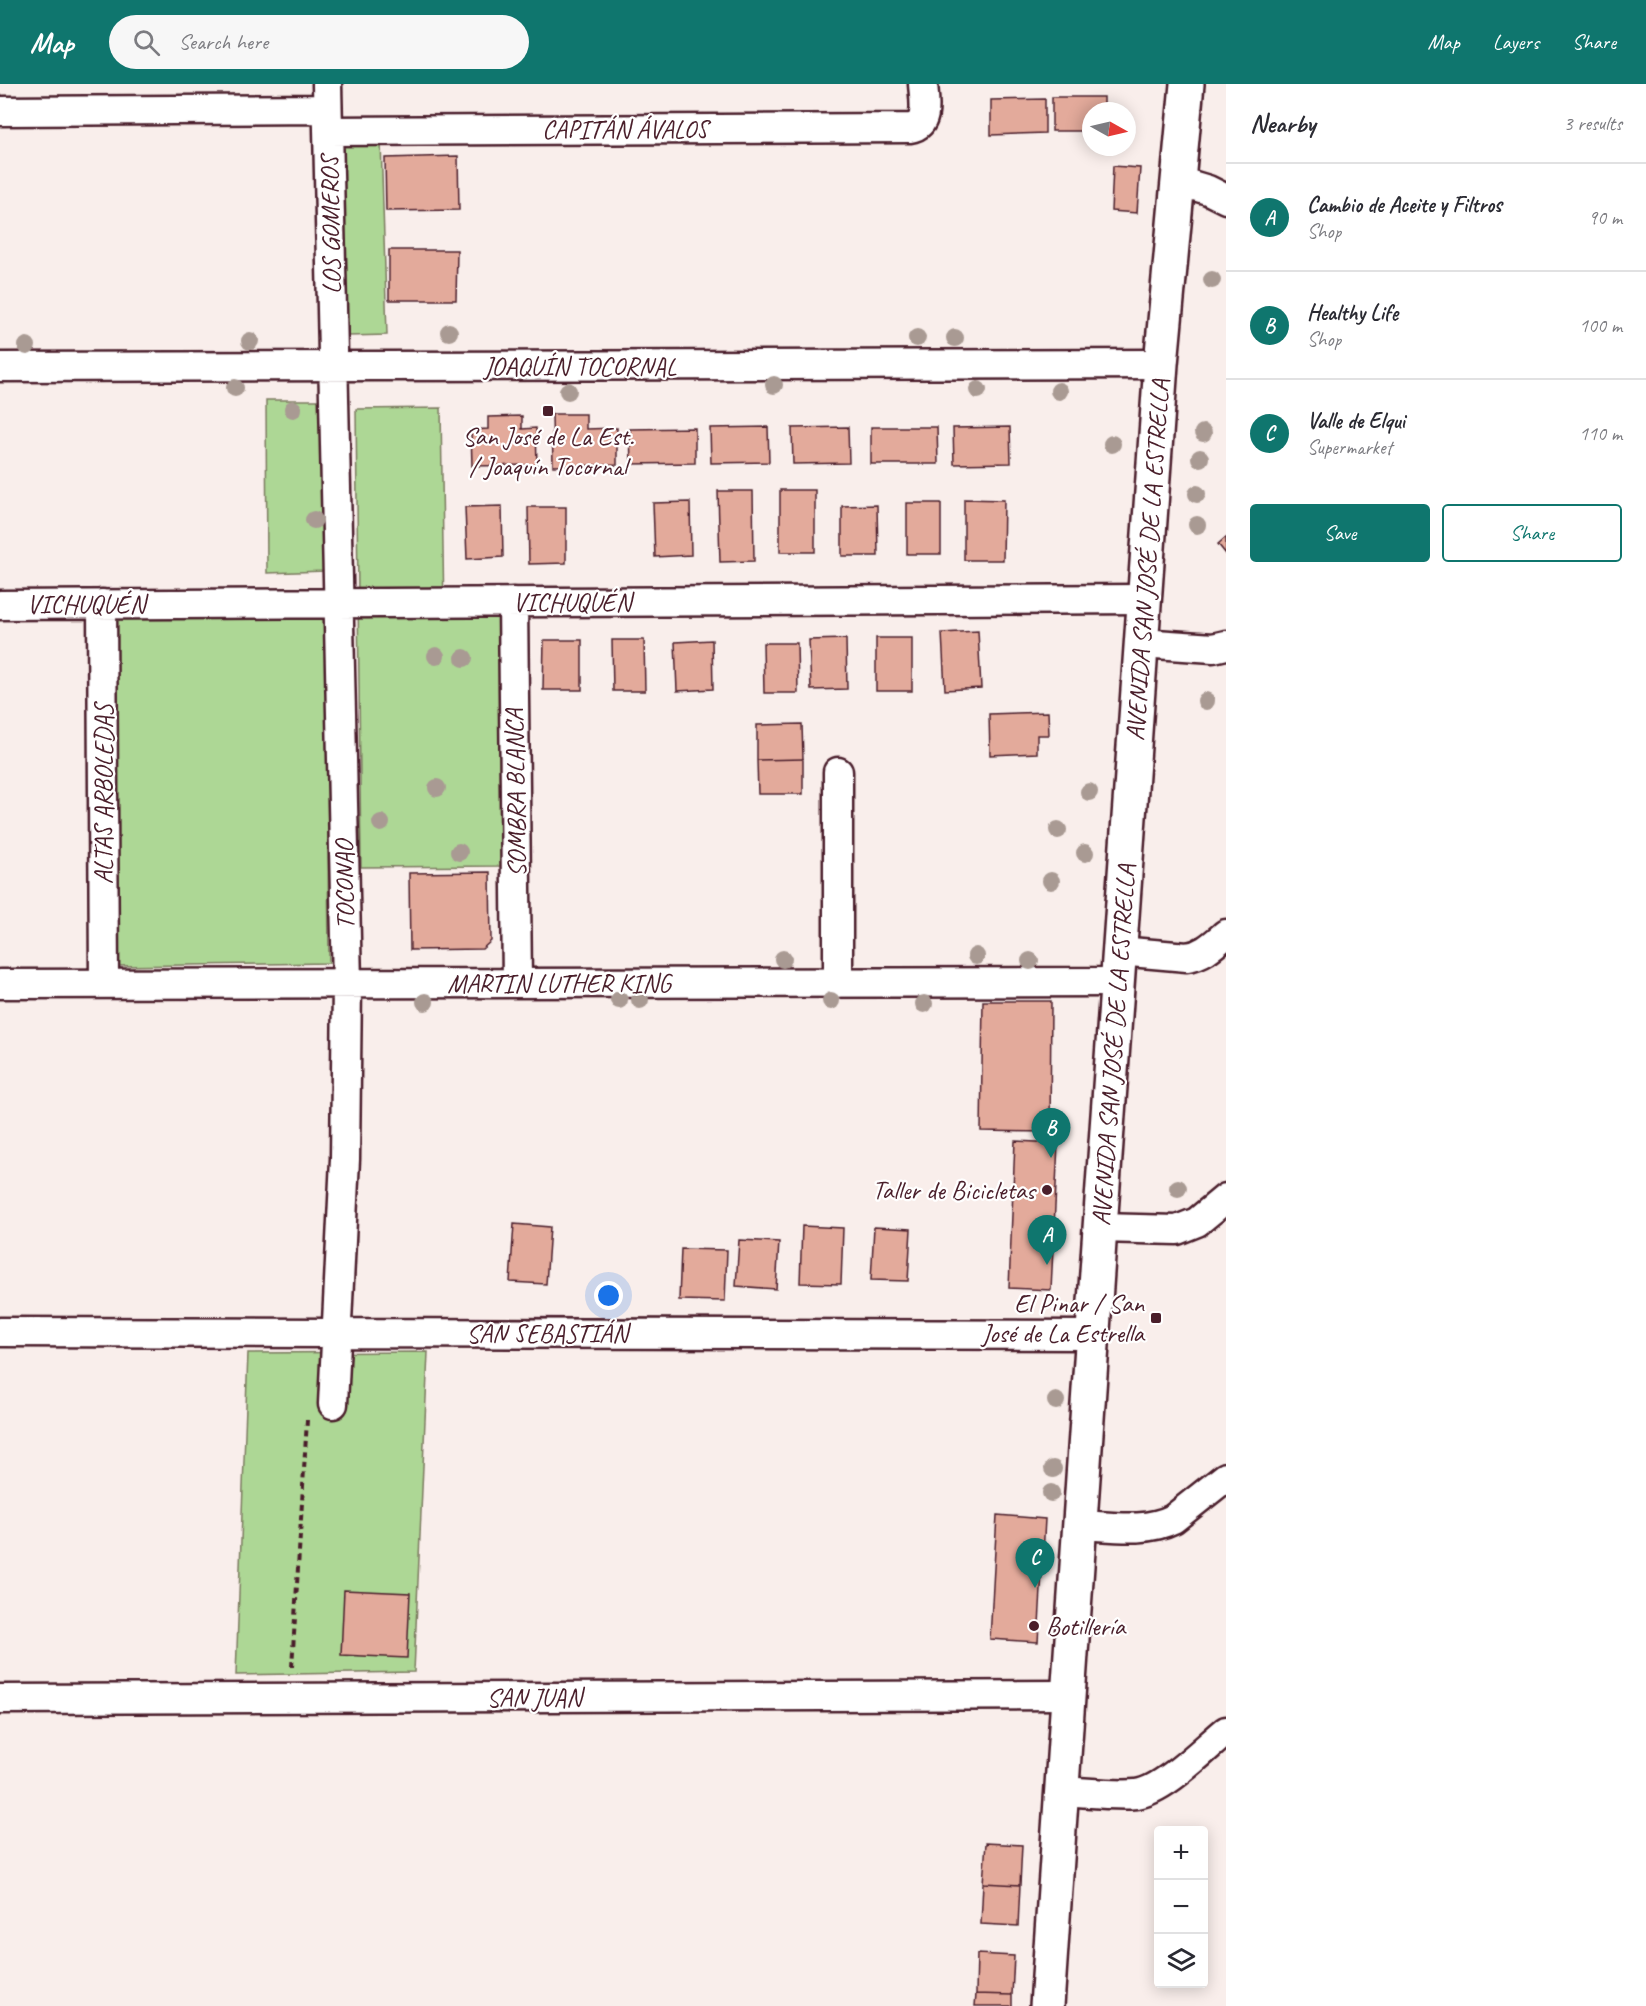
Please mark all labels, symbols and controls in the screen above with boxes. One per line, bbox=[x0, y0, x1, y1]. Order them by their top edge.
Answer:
search box bbox=[109, 15, 529, 69]
text: Map bbox=[30, 25, 73, 60]
icon: search bbox=[130, 26, 163, 59]
text: Search here bbox=[178, 28, 268, 56]
text: Map bbox=[1427, 29, 1460, 55]
text: Layers bbox=[1493, 29, 1539, 55]
text: Share bbox=[1572, 29, 1616, 55]
north arrow bbox=[1082, 102, 1136, 156]
text: Nearby bbox=[1250, 107, 1315, 140]
text: 3 results bbox=[1563, 111, 1622, 136]
street label: CAPITÁN ÁVALOS bbox=[542, 113, 712, 146]
street label: LOS GOMEROS bbox=[313, 151, 348, 295]
text: Cambio de Aceite y Filtros bbox=[1307, 191, 1502, 219]
text: A bbox=[1264, 205, 1275, 230]
text: 90 m bbox=[1588, 205, 1622, 230]
text: Shop bbox=[1307, 219, 1341, 244]
text: Healthy Life bbox=[1307, 299, 1398, 327]
text: B bbox=[1264, 313, 1275, 338]
text: 100 m bbox=[1579, 313, 1622, 338]
text: Shop bbox=[1307, 327, 1341, 352]
street label: JOAQUÍN TOCORNAL bbox=[482, 350, 677, 383]
street label: AVENIDA SAN JOSÉ DE LA ESTRELLA bbox=[1118, 377, 1177, 742]
marker: San José de La Est. / Joaquín Tocornal bbox=[541, 404, 555, 418]
text: Valle de Elqui bbox=[1307, 407, 1405, 435]
place label: San José de La Est. / Joaquín Tocornal bbox=[462, 420, 635, 483]
text: C bbox=[1265, 421, 1274, 446]
text: 110 m bbox=[1579, 421, 1622, 446]
text: Supermarket bbox=[1307, 435, 1392, 460]
button: Save bbox=[1250, 504, 1430, 562]
button: Share bbox=[1442, 504, 1622, 562]
street label: VICHUQUÉN bbox=[513, 586, 636, 619]
street label: VICHUQUÉN bbox=[27, 588, 150, 621]
street label: ALTAS ARBOLEDAS bbox=[87, 700, 120, 884]
street label: SOMBRA BLANCA bbox=[497, 707, 533, 877]
street label: TOCONAO bbox=[327, 837, 362, 930]
street label: AVENIDA SAN JOSÉ DE LA ESTRELLA bbox=[1084, 862, 1143, 1227]
street label: MARTIN LUTHER KING bbox=[447, 967, 674, 1000]
pin: B bbox=[1032, 1108, 1070, 1158]
place label: Taller de Bicicletas bbox=[872, 1174, 1037, 1207]
marker: Taller de Bicicletas bbox=[1040, 1183, 1054, 1197]
pin: A bbox=[1028, 1216, 1066, 1265]
your location bbox=[594, 1281, 623, 1310]
place label: El Pinar / San José de La Estrella bbox=[980, 1287, 1146, 1350]
marker: El Pinar / San José de La Estrella bbox=[1149, 1311, 1163, 1325]
street label: SAN SEBASTIÁN bbox=[466, 1317, 632, 1350]
pin: C bbox=[1016, 1538, 1054, 1588]
place label: Botillería bbox=[1046, 1610, 1127, 1643]
marker: Botillería bbox=[1027, 1619, 1041, 1633]
street label: SAN JUAN bbox=[486, 1681, 586, 1714]
map controls bbox=[1154, 1826, 1208, 1988]
button: + bbox=[1154, 1826, 1208, 1880]
button: − bbox=[1154, 1880, 1208, 1934]
button: layers bbox=[1154, 1934, 1208, 1988]

